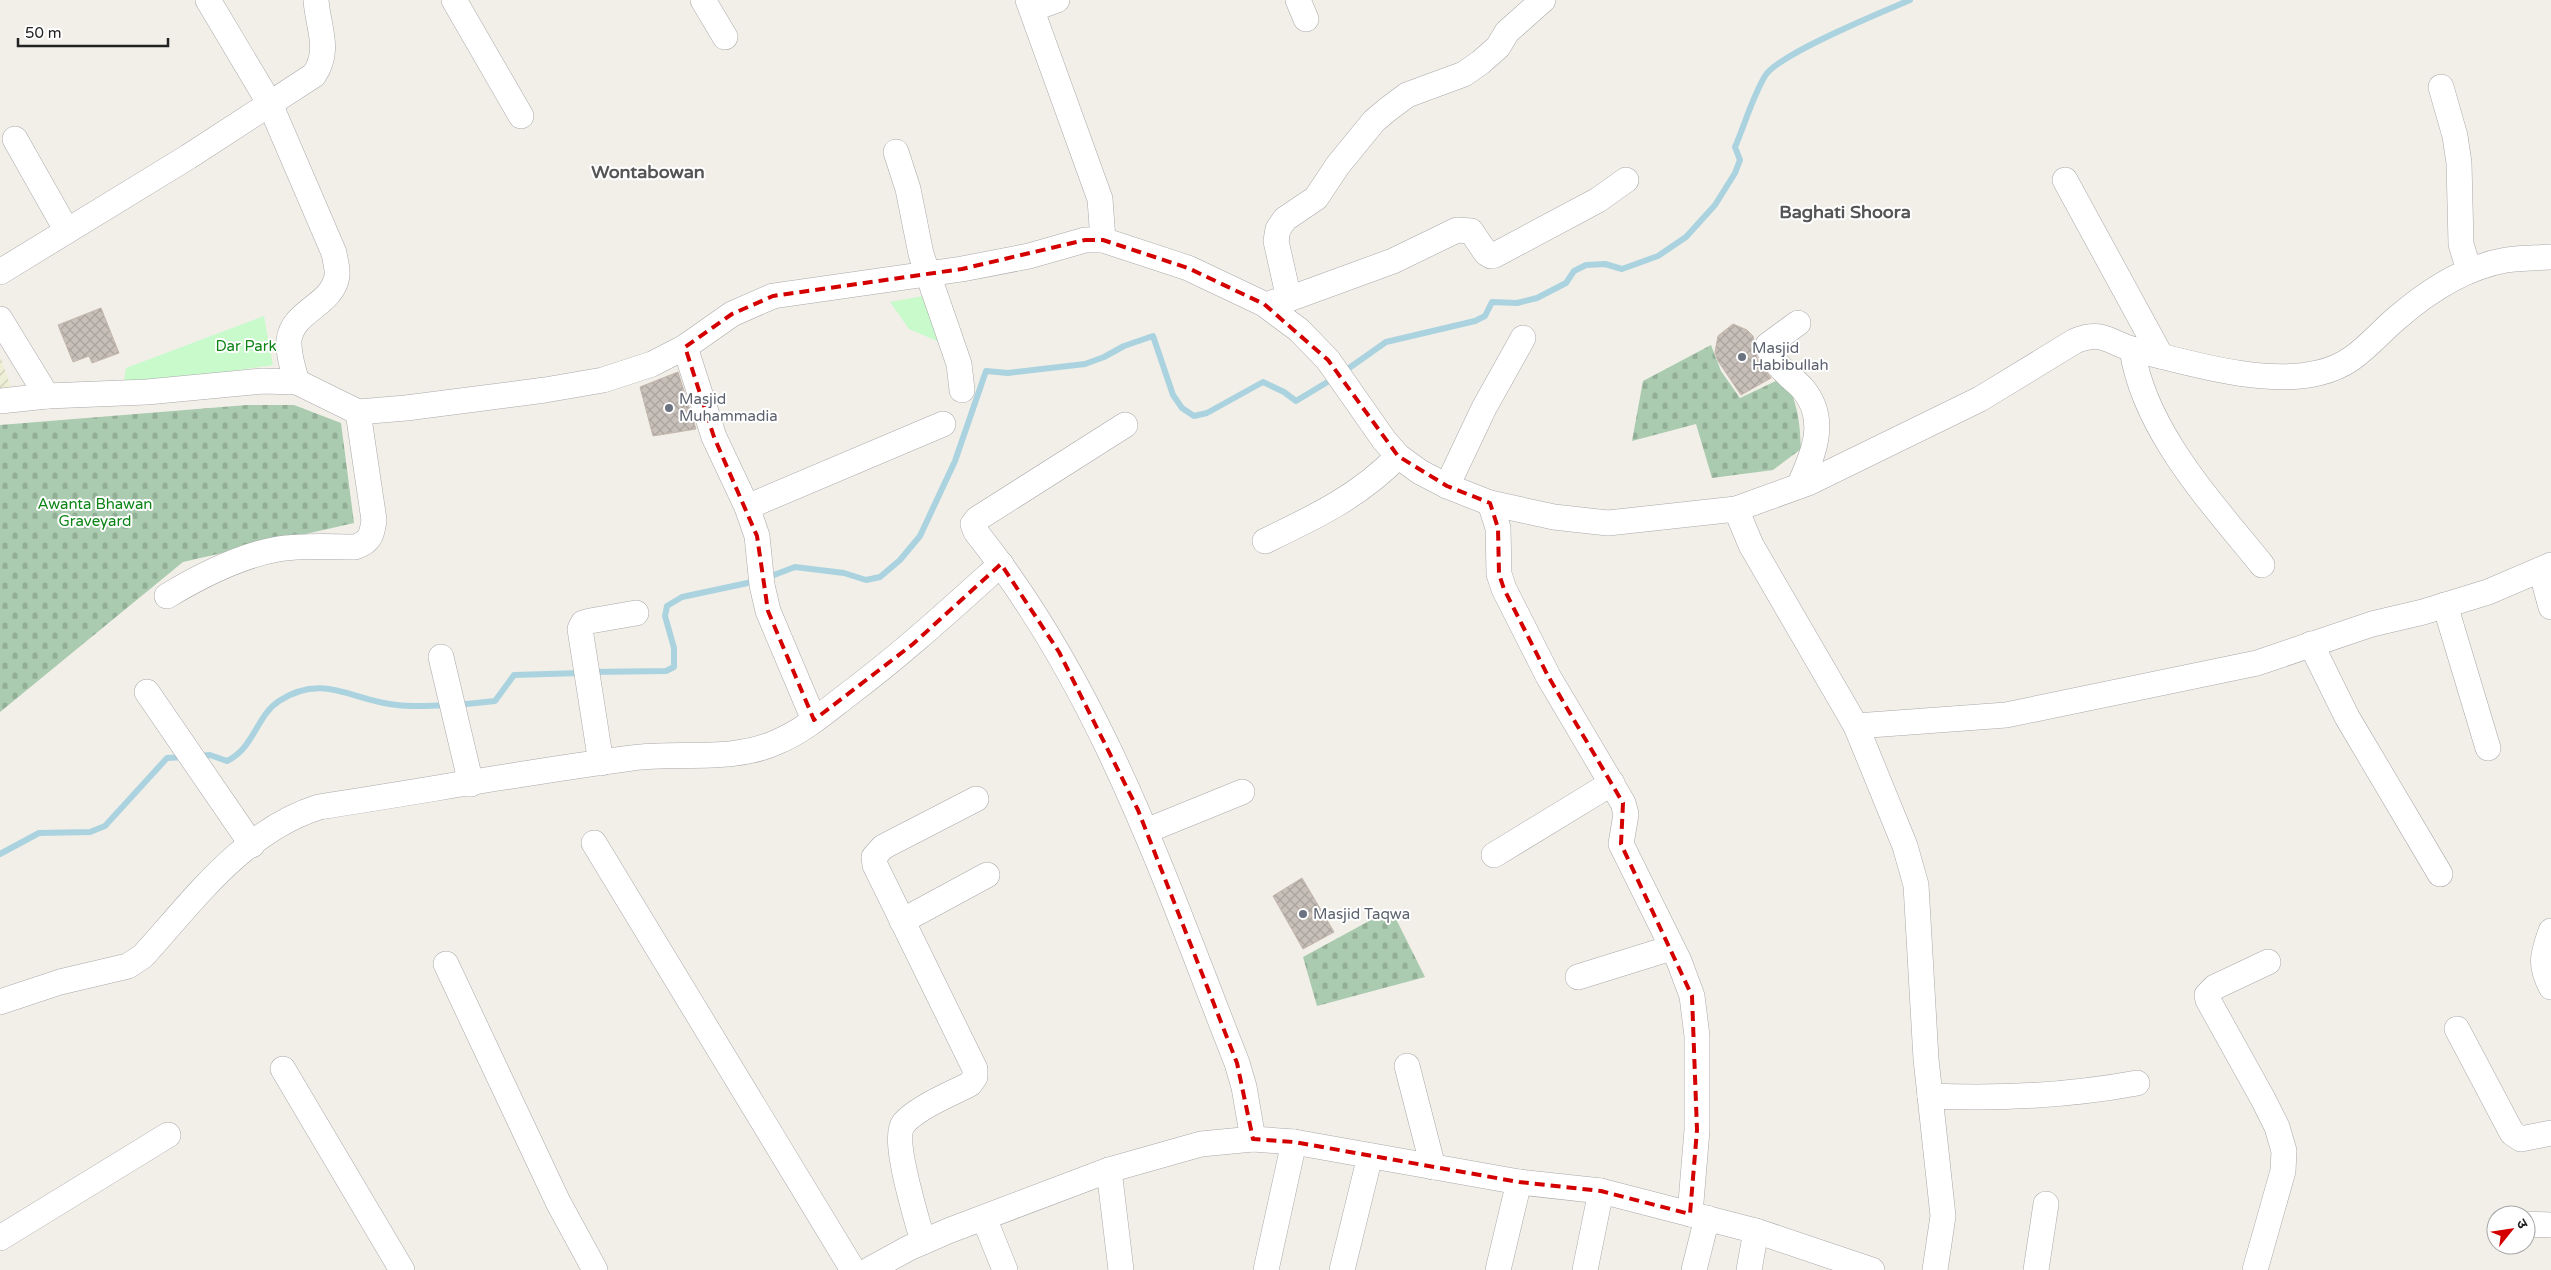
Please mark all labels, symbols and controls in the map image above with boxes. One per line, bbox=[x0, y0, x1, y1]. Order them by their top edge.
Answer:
scale bar bbox=[18, 15, 168, 47]
text: 50 m bbox=[25, 24, 62, 42]
district label: Wontabowan bbox=[591, 161, 705, 183]
district label: Baghati Shoora bbox=[1779, 201, 1911, 223]
park label: Dar Park bbox=[215, 337, 277, 355]
place label: Masjid Habibullah bbox=[1752, 339, 1829, 374]
marker: Masjid Habibullah bbox=[1736, 351, 1748, 363]
place label: Masjid Muhammadia bbox=[679, 390, 778, 425]
marker: Masjid Muhammadia bbox=[663, 402, 675, 414]
park label: Awanta Bhawan Graveyard bbox=[38, 495, 152, 530]
place label: Masjid Taqwa bbox=[1313, 905, 1410, 923]
marker: Masjid Taqwa bbox=[1297, 908, 1309, 920]
north arrow bbox=[2486, 1205, 2536, 1255]
text: उ bbox=[2512, 1216, 2532, 1232]

